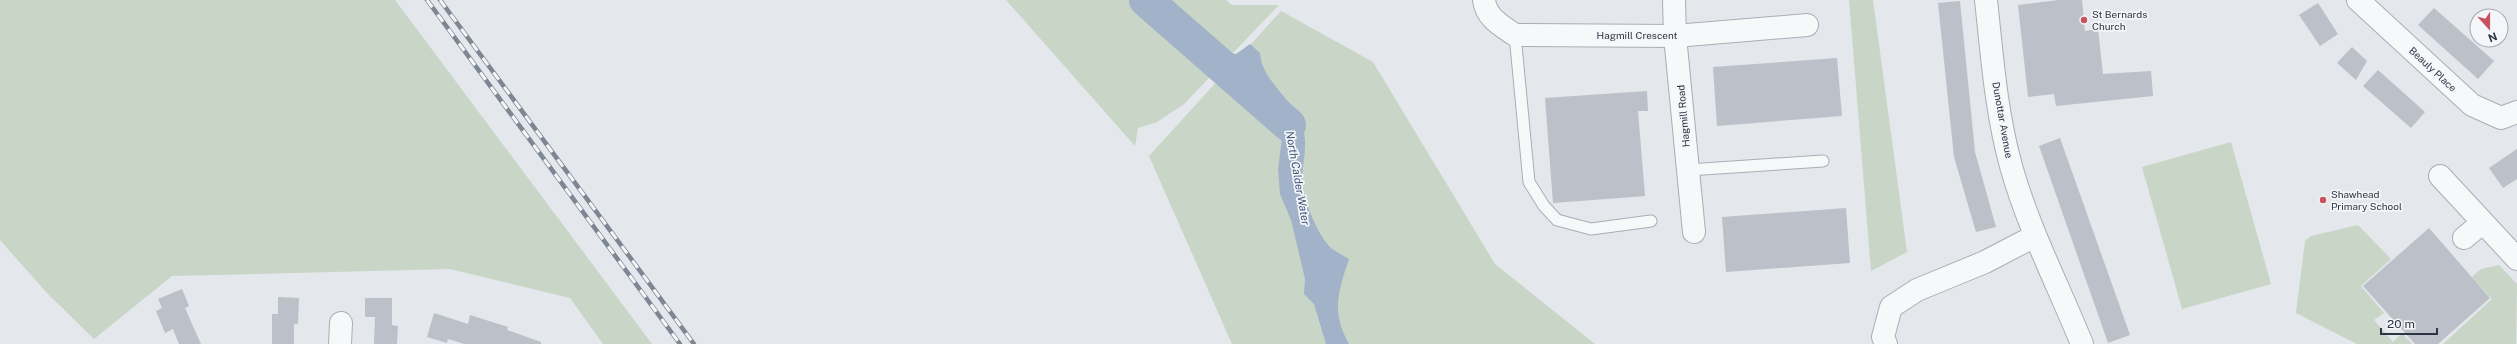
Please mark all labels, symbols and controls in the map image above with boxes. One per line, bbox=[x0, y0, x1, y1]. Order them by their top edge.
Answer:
place label: St Bernards Church bbox=[2092, 8, 2147, 32]
north arrow bbox=[2469, 8, 2509, 48]
marker: St Bernards Church bbox=[2079, 15, 2089, 25]
street label: Hagmill Crescent bbox=[1597, 29, 1678, 41]
text: N bbox=[2486, 30, 2499, 44]
street label: Beauly Place bbox=[2407, 44, 2459, 94]
street label: Dunottar Avenue bbox=[1990, 81, 2016, 160]
street label: Hagmill Road bbox=[1674, 84, 1692, 148]
water label: North Calder Water bbox=[1284, 130, 1312, 227]
place label: Shawhead Primary School bbox=[2331, 188, 2402, 212]
marker: Shawhead Primary School bbox=[2318, 195, 2328, 205]
scale bar bbox=[2381, 310, 2437, 336]
text: 20 m bbox=[2387, 317, 2415, 331]

